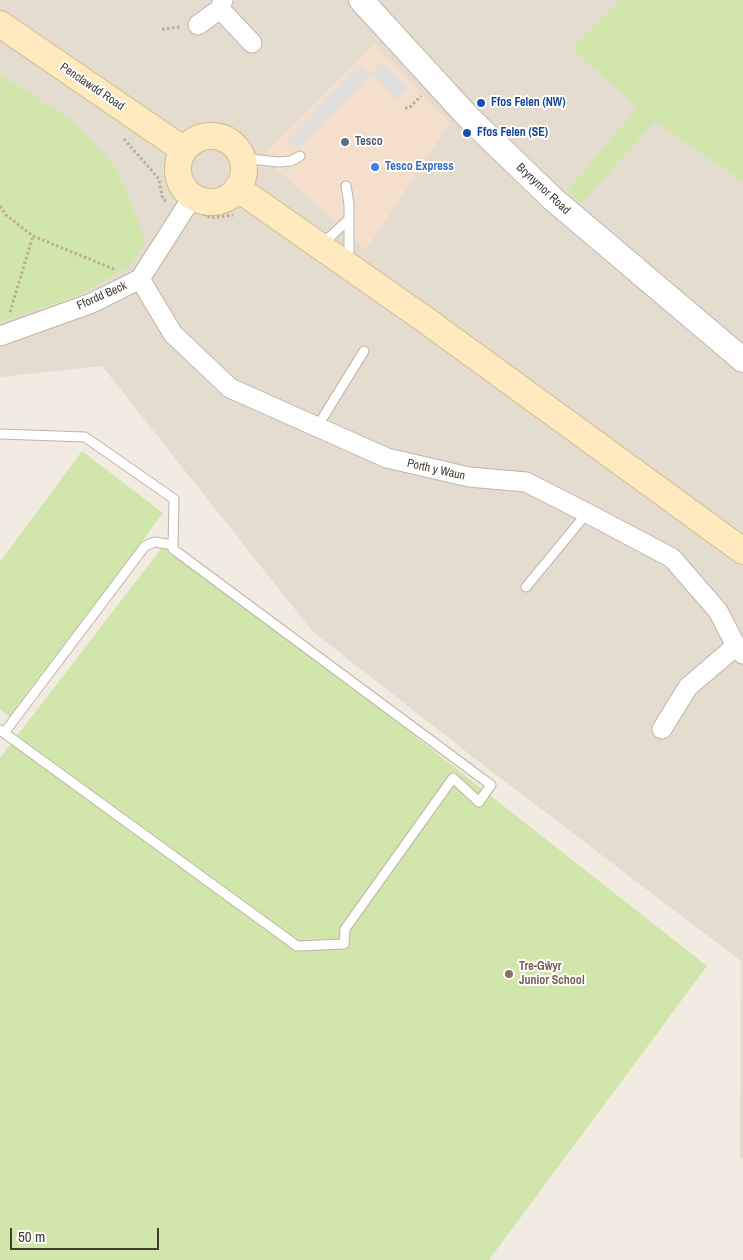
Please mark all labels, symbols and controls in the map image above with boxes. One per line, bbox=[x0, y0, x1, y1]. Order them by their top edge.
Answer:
street label: Penclawdd Road bbox=[57, 60, 127, 114]
place label: Ffos Felen (NW) bbox=[491, 96, 565, 110]
marker: Ffos Felen (NW) bbox=[475, 97, 487, 109]
place label: Ffos Felen (SE) bbox=[477, 126, 548, 140]
marker: Ffos Felen (SE) bbox=[461, 127, 473, 139]
place label: Tesco bbox=[355, 135, 383, 149]
marker: Tesco bbox=[339, 136, 351, 148]
place label: Tesco Express bbox=[385, 160, 454, 174]
street label: Brynymor Road bbox=[513, 160, 573, 218]
marker: Tesco Express bbox=[369, 161, 381, 173]
street label: Ffordd Beck bbox=[75, 279, 129, 313]
street label: Porth y Waun bbox=[406, 456, 466, 484]
place label: Tre-Gŵyr Junior School bbox=[519, 960, 585, 988]
marker: Tre-Gŵyr Junior School bbox=[503, 968, 515, 980]
scale bar bbox=[12, 1218, 161, 1250]
text: 50 m bbox=[18, 1226, 45, 1247]

